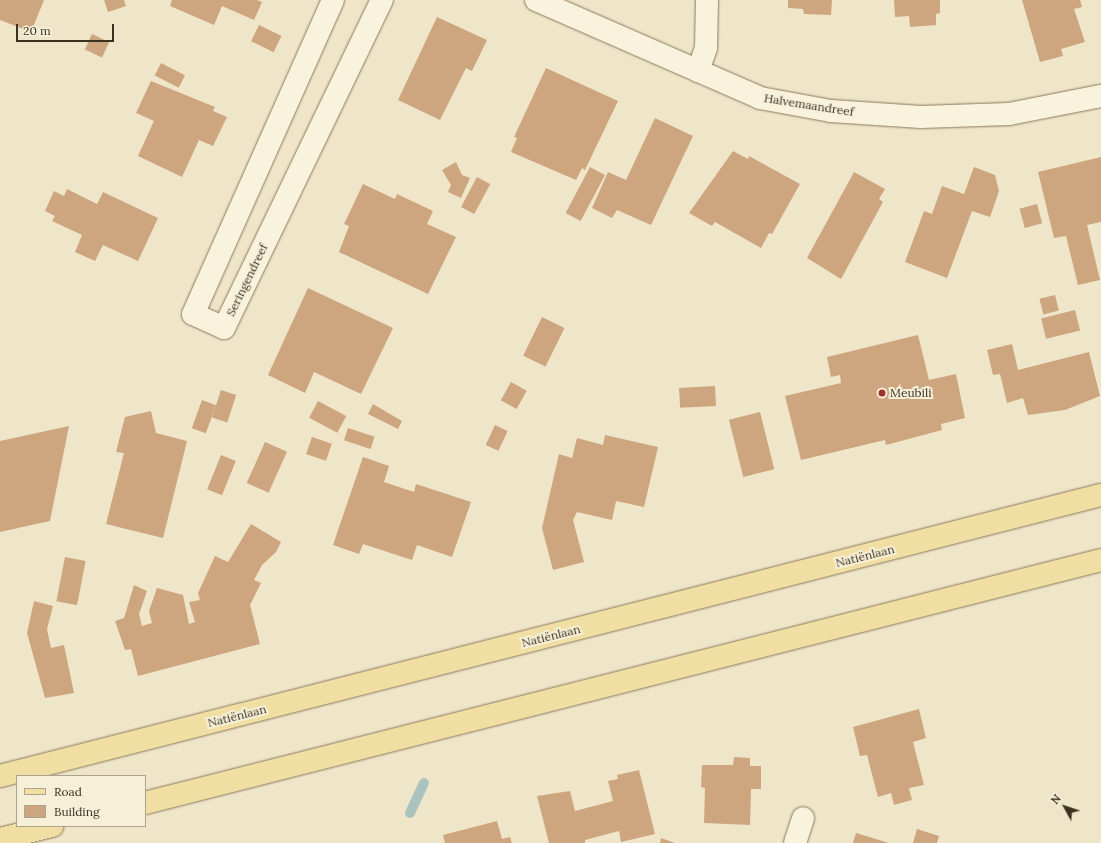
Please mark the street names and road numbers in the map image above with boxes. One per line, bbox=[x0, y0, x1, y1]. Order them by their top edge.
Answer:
street label: Halvemaandreef bbox=[763, 91, 855, 119]
street label: Seringendreef bbox=[223, 241, 271, 319]
street label: Natiënlaan bbox=[834, 542, 896, 570]
street label: Natiënlaan bbox=[520, 622, 582, 650]
street label: Natiënlaan bbox=[206, 702, 268, 730]

